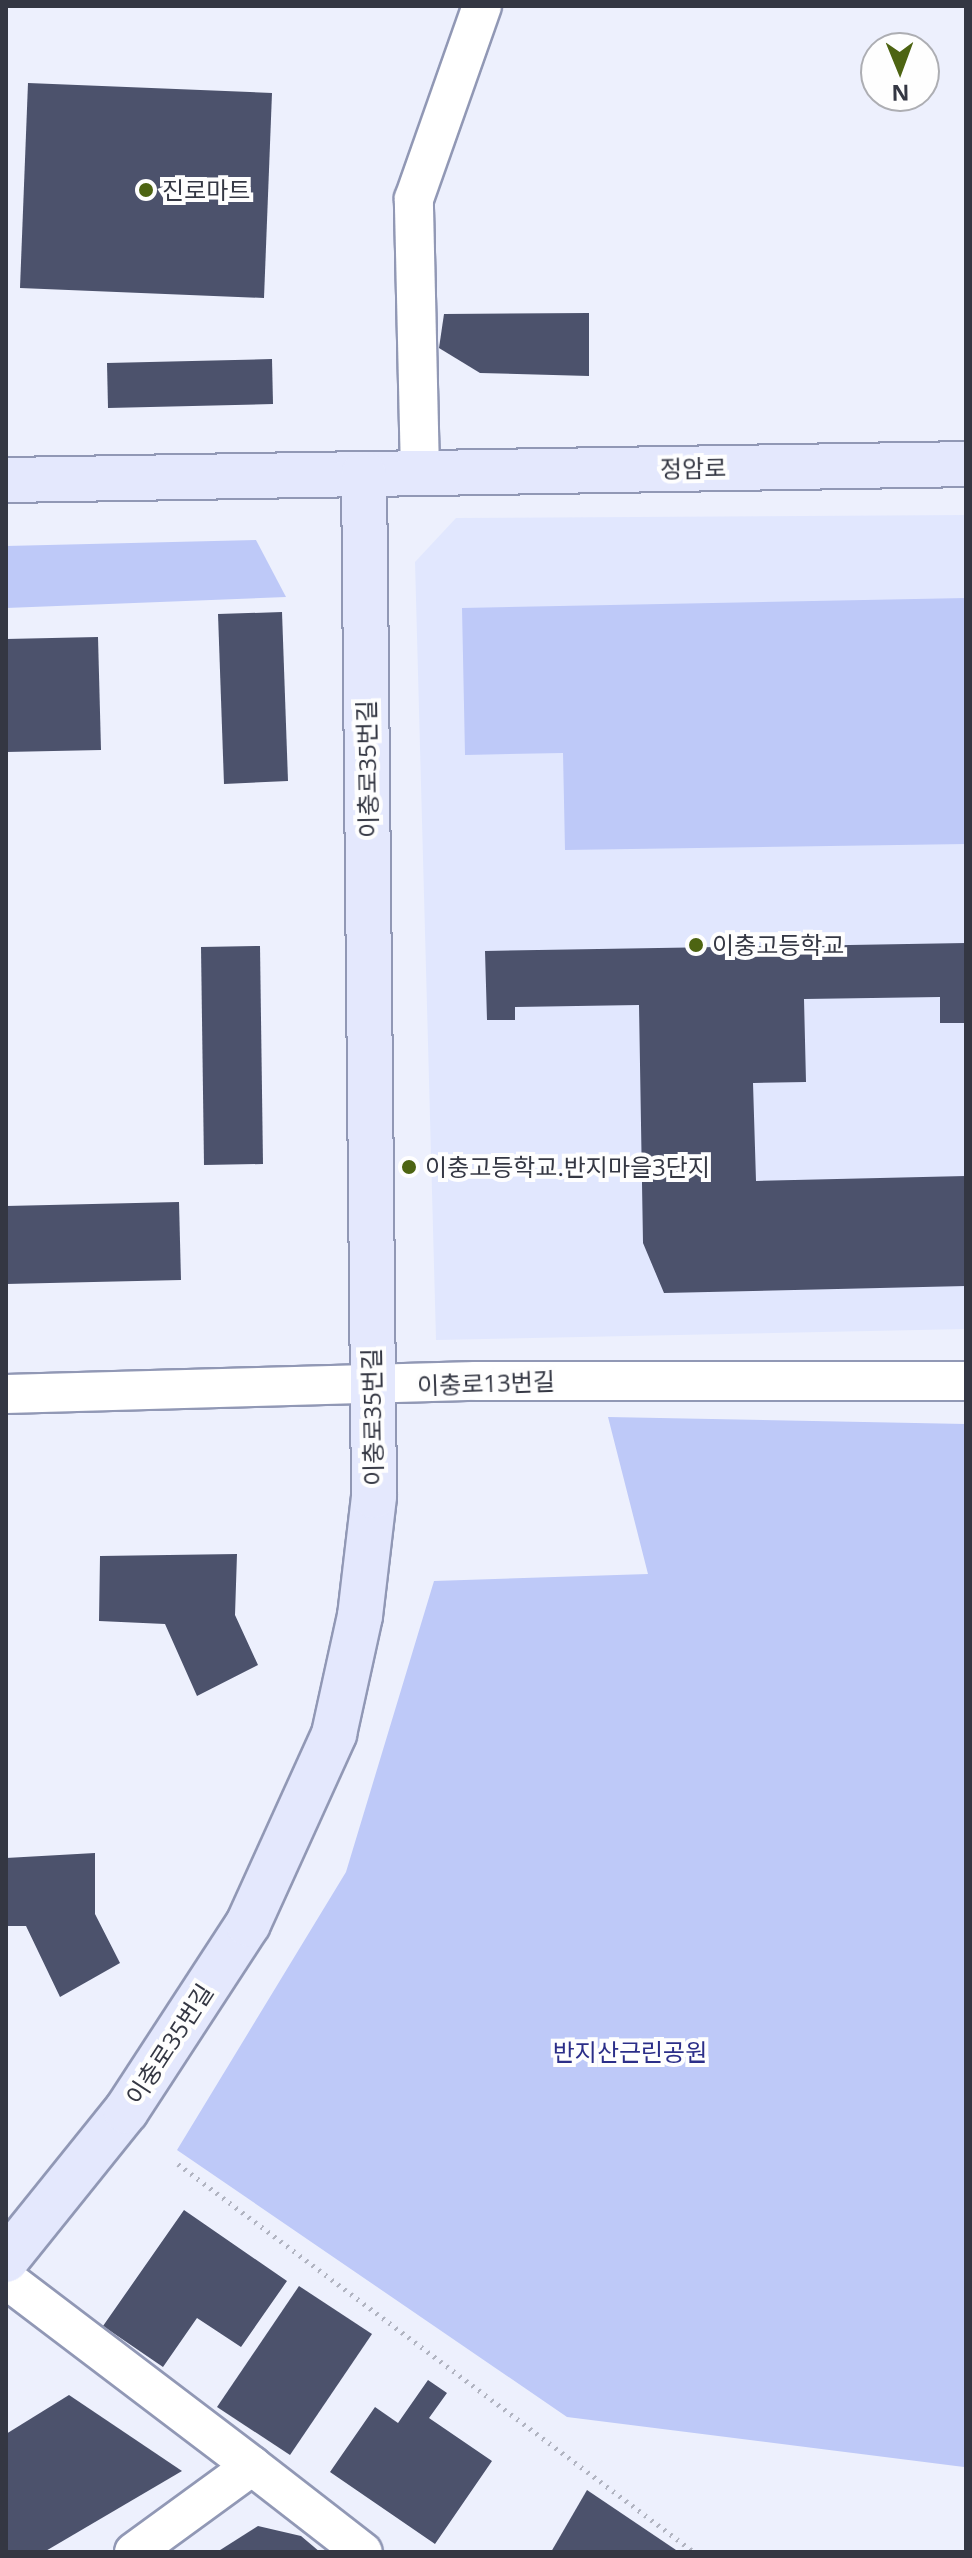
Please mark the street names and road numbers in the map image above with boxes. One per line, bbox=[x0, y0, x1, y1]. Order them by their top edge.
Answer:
street label: 정암로 bbox=[660, 453, 726, 483]
street label: 이충로35번길 bbox=[351, 700, 383, 838]
street label: 이충로35번길 bbox=[356, 1348, 388, 1486]
street label: 이충로13번길 bbox=[417, 1366, 555, 1400]
street label: 이충로35번길 bbox=[119, 1978, 219, 2110]

